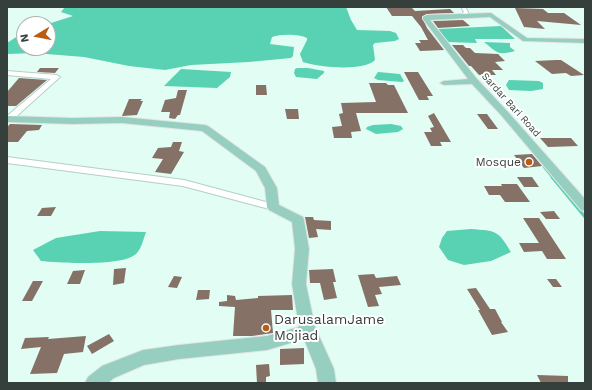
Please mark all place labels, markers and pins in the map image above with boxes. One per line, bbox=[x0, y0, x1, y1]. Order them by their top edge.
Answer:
place label: Mosque bbox=[475, 155, 521, 169]
marker: Mosque bbox=[524, 157, 534, 167]
place label: DarusalamJame Mojiad bbox=[274, 312, 384, 344]
marker: DarusalamJame Mojiad bbox=[261, 323, 271, 333]

